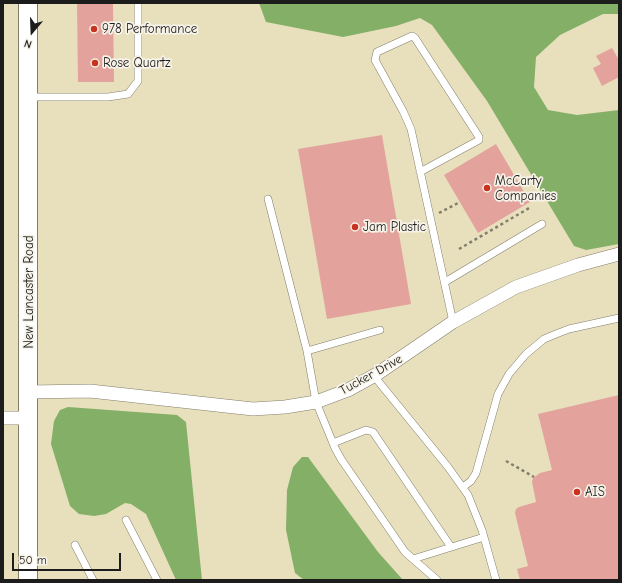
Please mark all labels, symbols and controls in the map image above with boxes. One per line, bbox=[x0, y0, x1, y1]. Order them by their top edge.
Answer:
north arrow bbox=[12, 12, 52, 52]
place label: 978 Performance bbox=[102, 21, 197, 37]
marker: 978 Performance bbox=[89, 24, 99, 34]
text: N bbox=[22, 37, 33, 51]
place label: Rose Quartz bbox=[103, 55, 171, 71]
marker: Rose Quartz bbox=[90, 58, 100, 68]
place label: McCarty Companies bbox=[495, 173, 556, 204]
marker: McCarty Companies bbox=[482, 183, 492, 193]
place label: Jam Plastic bbox=[363, 219, 426, 235]
marker: Jam Plastic bbox=[350, 222, 360, 232]
street label: New Lancaster Road bbox=[21, 235, 37, 349]
street label: Tucker Drive bbox=[337, 351, 405, 399]
place label: AIS bbox=[585, 484, 605, 500]
marker: AIS bbox=[572, 487, 582, 497]
scale bar bbox=[14, 545, 123, 571]
text: 50 m bbox=[19, 553, 47, 567]

